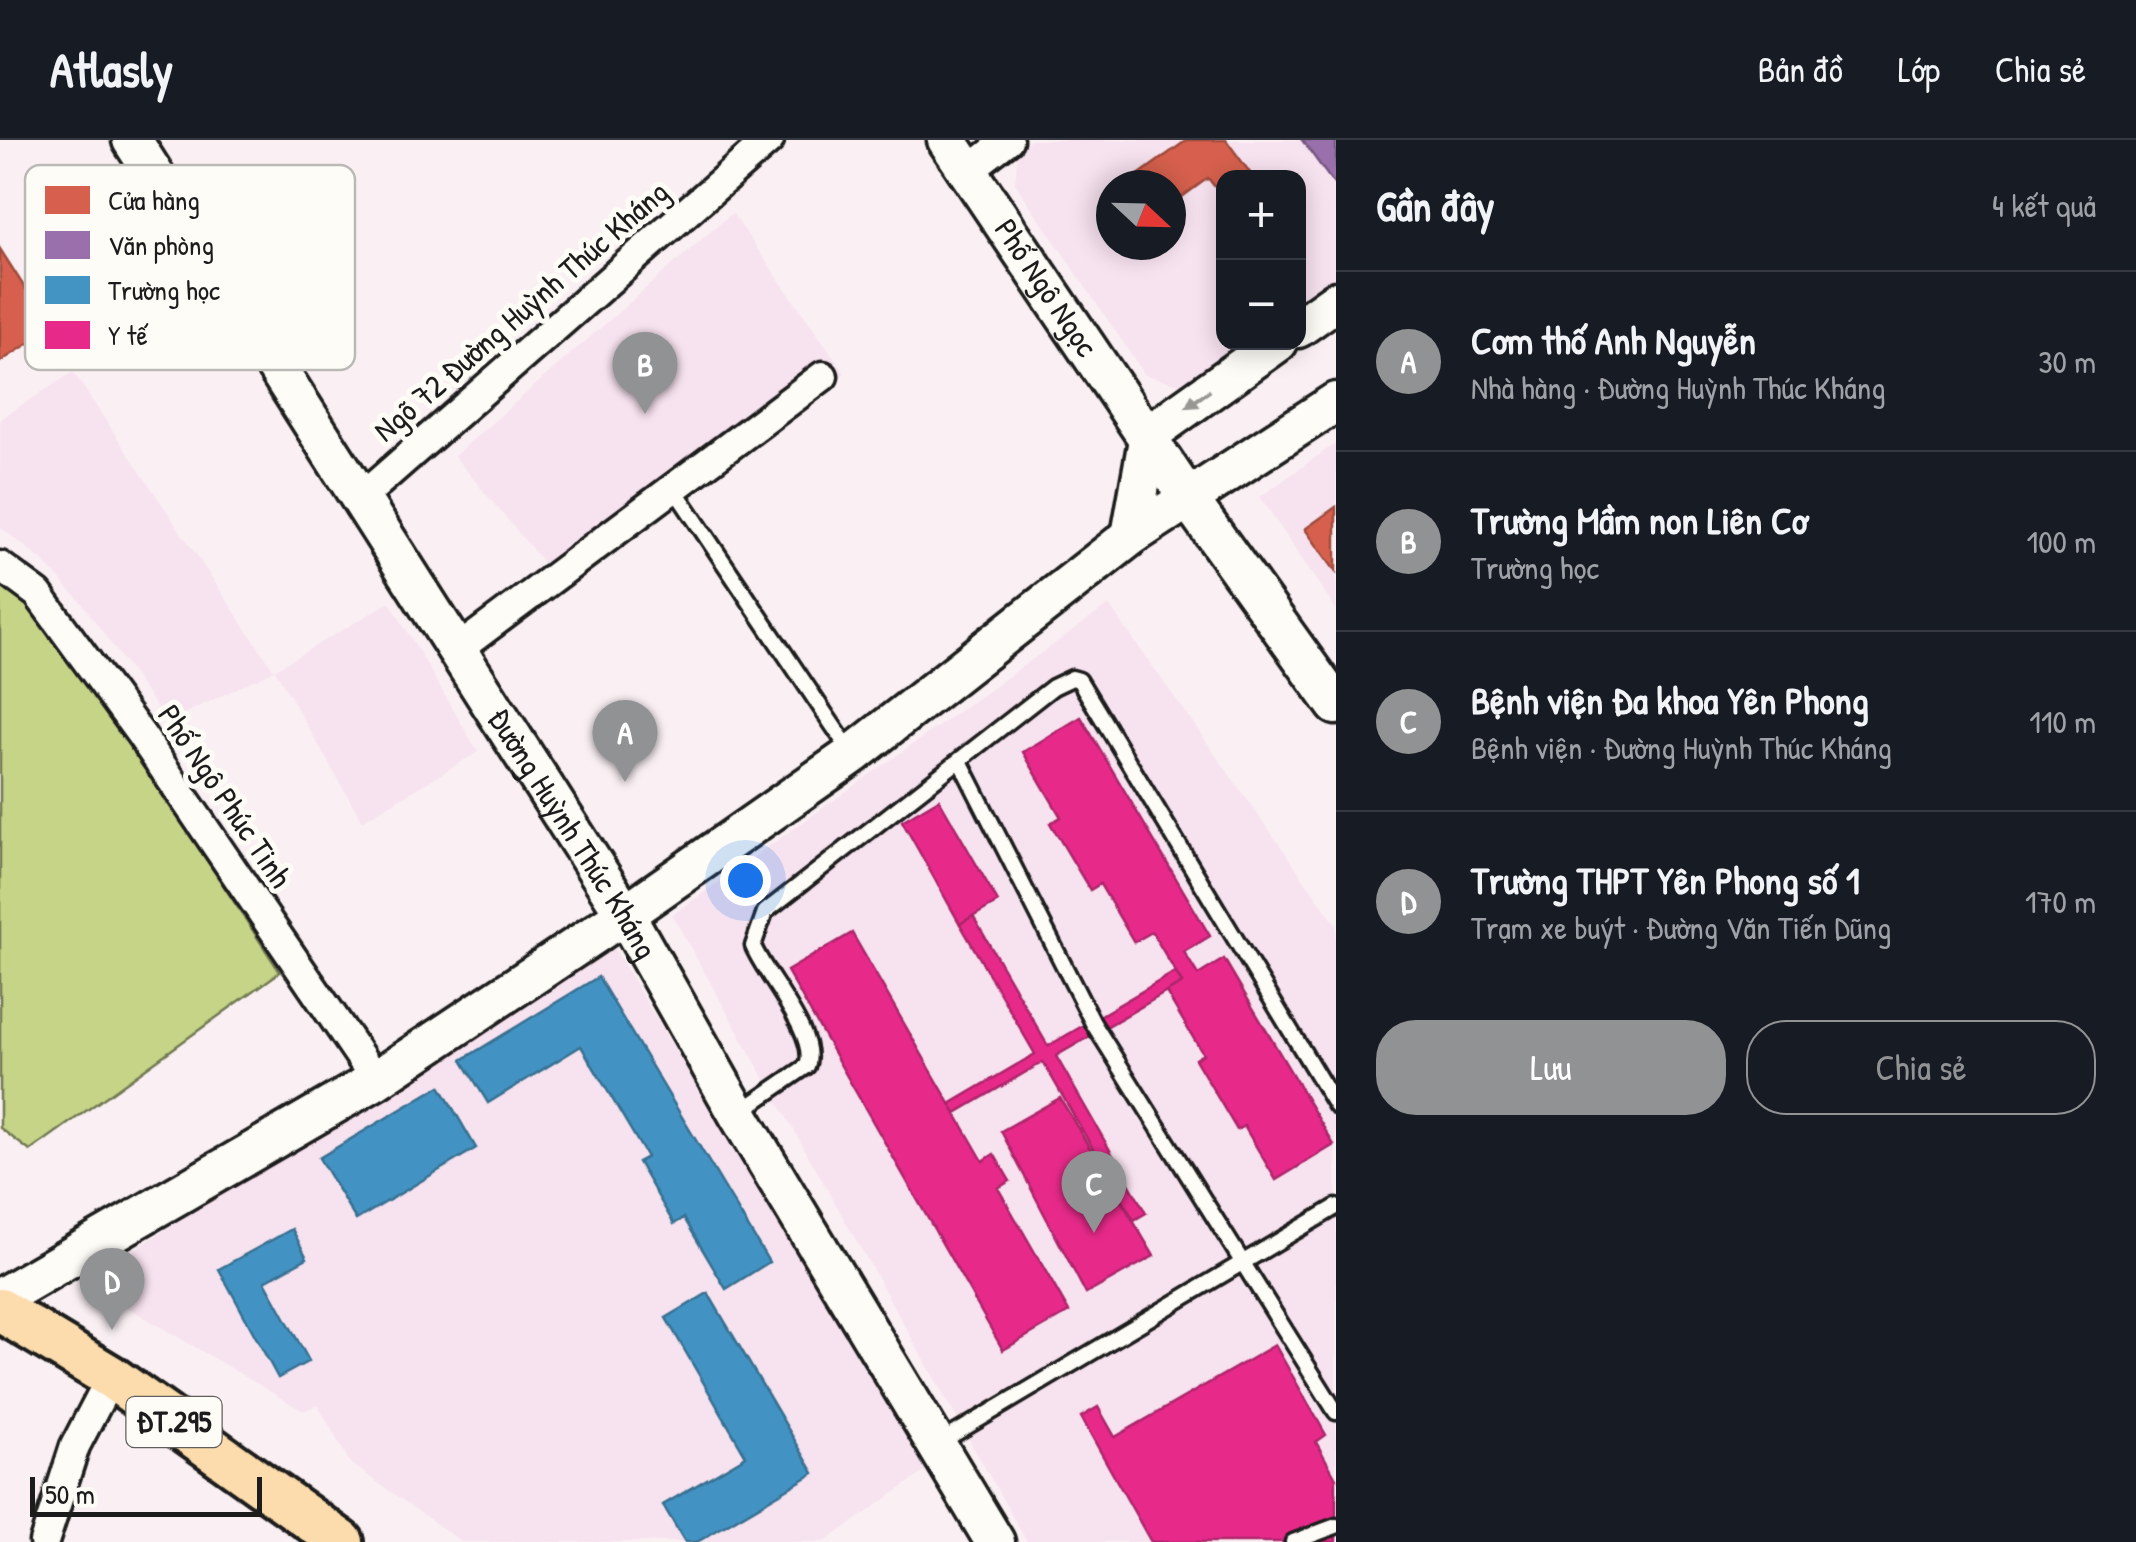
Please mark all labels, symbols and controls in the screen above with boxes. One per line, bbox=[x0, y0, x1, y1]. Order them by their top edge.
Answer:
text: Atlasly bbox=[50, 37, 173, 102]
text: Bản đồ bbox=[1758, 46, 1843, 93]
text: Lớp bbox=[1898, 46, 1940, 93]
text: Chia sẻ bbox=[1995, 46, 2086, 93]
legend bbox=[25, 165, 355, 370]
street label: Ngõ 72 Đường Huỳnh Thúc Kháng bbox=[364, 170, 677, 451]
north arrow bbox=[1096, 170, 1186, 260]
map controls bbox=[1216, 170, 1306, 350]
button: + bbox=[1216, 170, 1306, 260]
text: Gần đây bbox=[1376, 177, 1494, 234]
text: Cửa hàng bbox=[108, 181, 200, 219]
text: 4 kết quả bbox=[1992, 184, 2096, 227]
street label: Phố Ngô Ngọc bbox=[985, 210, 1109, 365]
text: Văn phòng bbox=[108, 226, 214, 264]
button: − bbox=[1216, 260, 1306, 350]
text: Trường học bbox=[108, 271, 220, 309]
text: Cơm thố Anh Nguyễn bbox=[1471, 314, 1756, 366]
text: Y tế bbox=[108, 316, 148, 354]
pin: B bbox=[612, 332, 678, 414]
text: A bbox=[1401, 340, 1416, 383]
text: 30 m bbox=[2038, 340, 2096, 383]
text: Nhà hàng · Đường Huỳnh Thúc Kháng bbox=[1471, 366, 1886, 409]
one-way arrow bbox=[1185, 389, 1211, 408]
text: Trường Mầm non Liên Cơ bbox=[1471, 494, 1807, 546]
text: B bbox=[1400, 520, 1417, 563]
text: 100 m bbox=[2027, 520, 2096, 563]
text: Trường học bbox=[1471, 546, 1599, 589]
text: Bệnh viện Đa khoa Yên Phong bbox=[1471, 674, 1869, 726]
street label: Phố Ngô Phúc Tinh bbox=[148, 696, 303, 896]
street label: Đường Huỳnh Thúc Kháng bbox=[478, 700, 668, 967]
pin: A bbox=[592, 700, 658, 782]
text: C bbox=[1400, 700, 1417, 743]
text: 110 m bbox=[2029, 700, 2096, 743]
text: Bệnh viện · Đường Huỳnh Thúc Kháng bbox=[1471, 726, 1892, 769]
text: Trường THPT Yên Phong số 1 bbox=[1471, 854, 1860, 906]
your location bbox=[720, 855, 771, 906]
text: D bbox=[1401, 880, 1416, 923]
text: 170 m bbox=[2025, 880, 2096, 923]
text: Trạm xe buýt · Đường Văn Tiến Dũng bbox=[1471, 906, 1891, 949]
button: Lưu bbox=[1376, 1020, 1726, 1115]
button: Chia sẻ bbox=[1746, 1020, 2096, 1115]
pin: C bbox=[1062, 1150, 1126, 1233]
pin: D bbox=[80, 1248, 144, 1330]
road number: ĐT.295 bbox=[126, 1397, 222, 1447]
scale bar bbox=[30, 1472, 262, 1516]
text: 50 m bbox=[45, 1475, 95, 1513]

